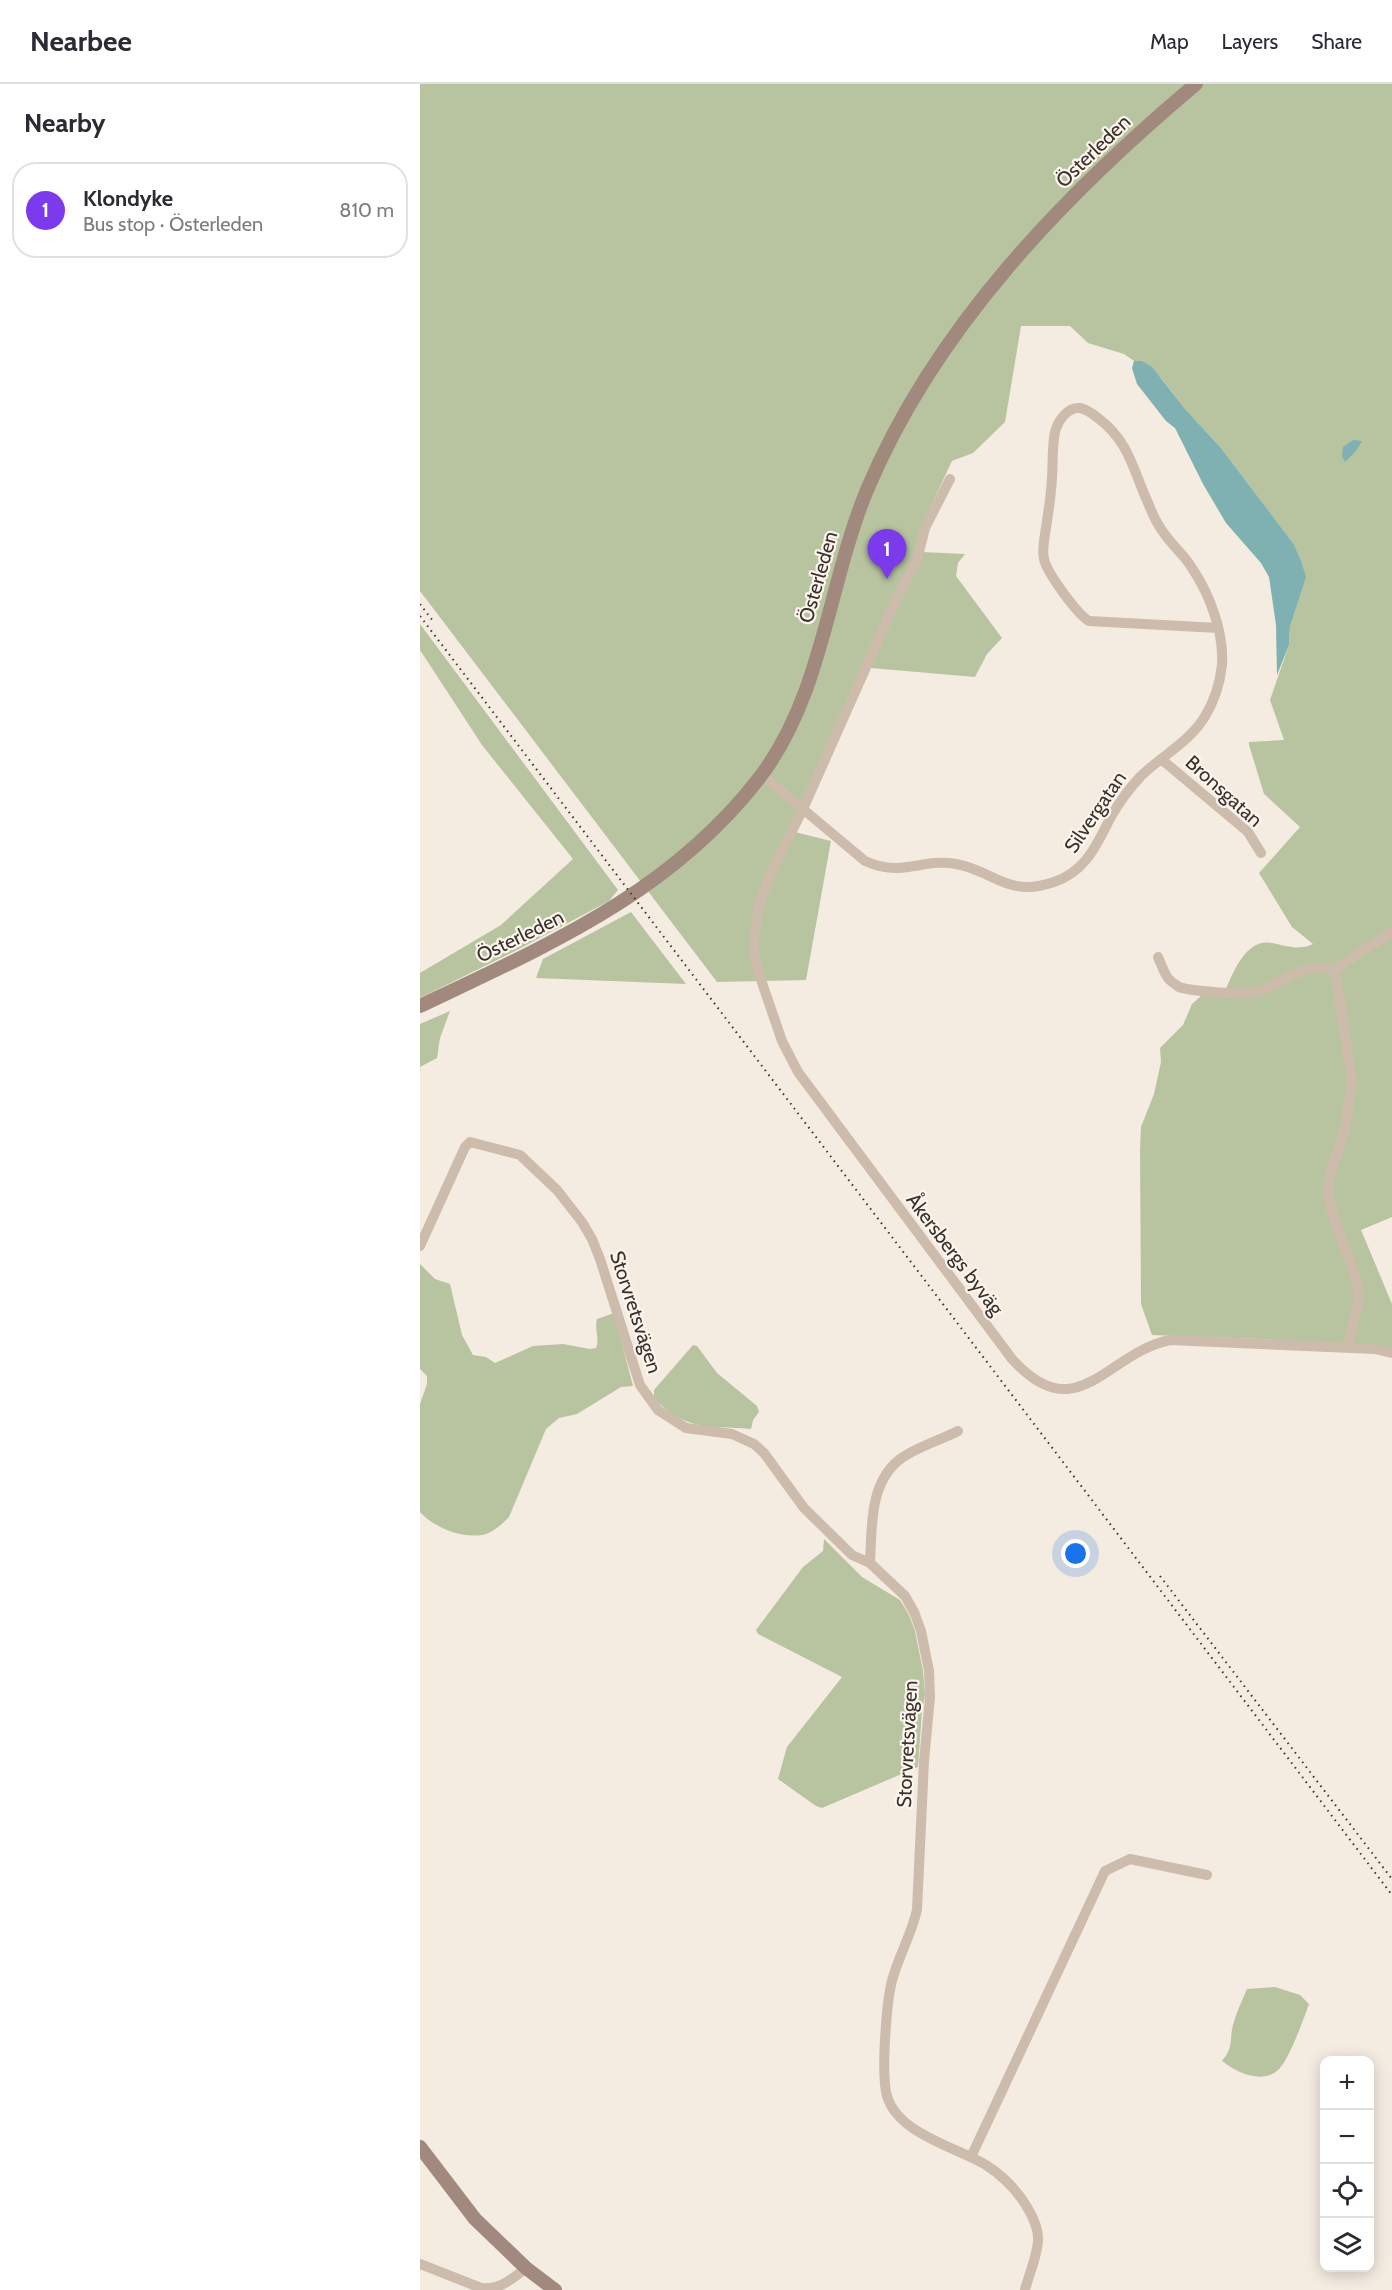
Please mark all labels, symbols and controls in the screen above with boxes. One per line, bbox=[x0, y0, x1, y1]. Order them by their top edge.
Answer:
text: Nearbee bbox=[30, 24, 132, 58]
text: Map bbox=[1150, 29, 1189, 54]
text: Layers bbox=[1222, 29, 1278, 54]
text: Share bbox=[1311, 29, 1362, 54]
text: Nearby bbox=[24, 107, 105, 139]
street label: Österleden bbox=[1051, 110, 1135, 192]
text: Klondyke bbox=[83, 185, 173, 212]
text: 1 bbox=[42, 198, 49, 222]
text: 810 m bbox=[339, 198, 394, 222]
text: Bus stop · Österleden bbox=[83, 212, 263, 236]
street label: Österleden bbox=[793, 528, 843, 626]
pin: 1 bbox=[868, 530, 906, 579]
street label: Bronsgatan bbox=[1181, 750, 1267, 832]
street label: Silvergatan bbox=[1059, 767, 1131, 857]
street label: Österleden bbox=[472, 905, 568, 967]
street label: Åkersbergs byväg bbox=[901, 1188, 1009, 1320]
street label: Storvretsvägen bbox=[605, 1248, 667, 1376]
your location bbox=[1061, 1539, 1090, 1568]
street label: Storvretsvägen bbox=[892, 1680, 922, 1808]
map controls bbox=[1320, 2056, 1374, 2272]
button: + bbox=[1320, 2056, 1374, 2110]
button: − bbox=[1320, 2110, 1374, 2164]
button: locate bbox=[1320, 2164, 1374, 2218]
button: layers bbox=[1320, 2218, 1374, 2272]

